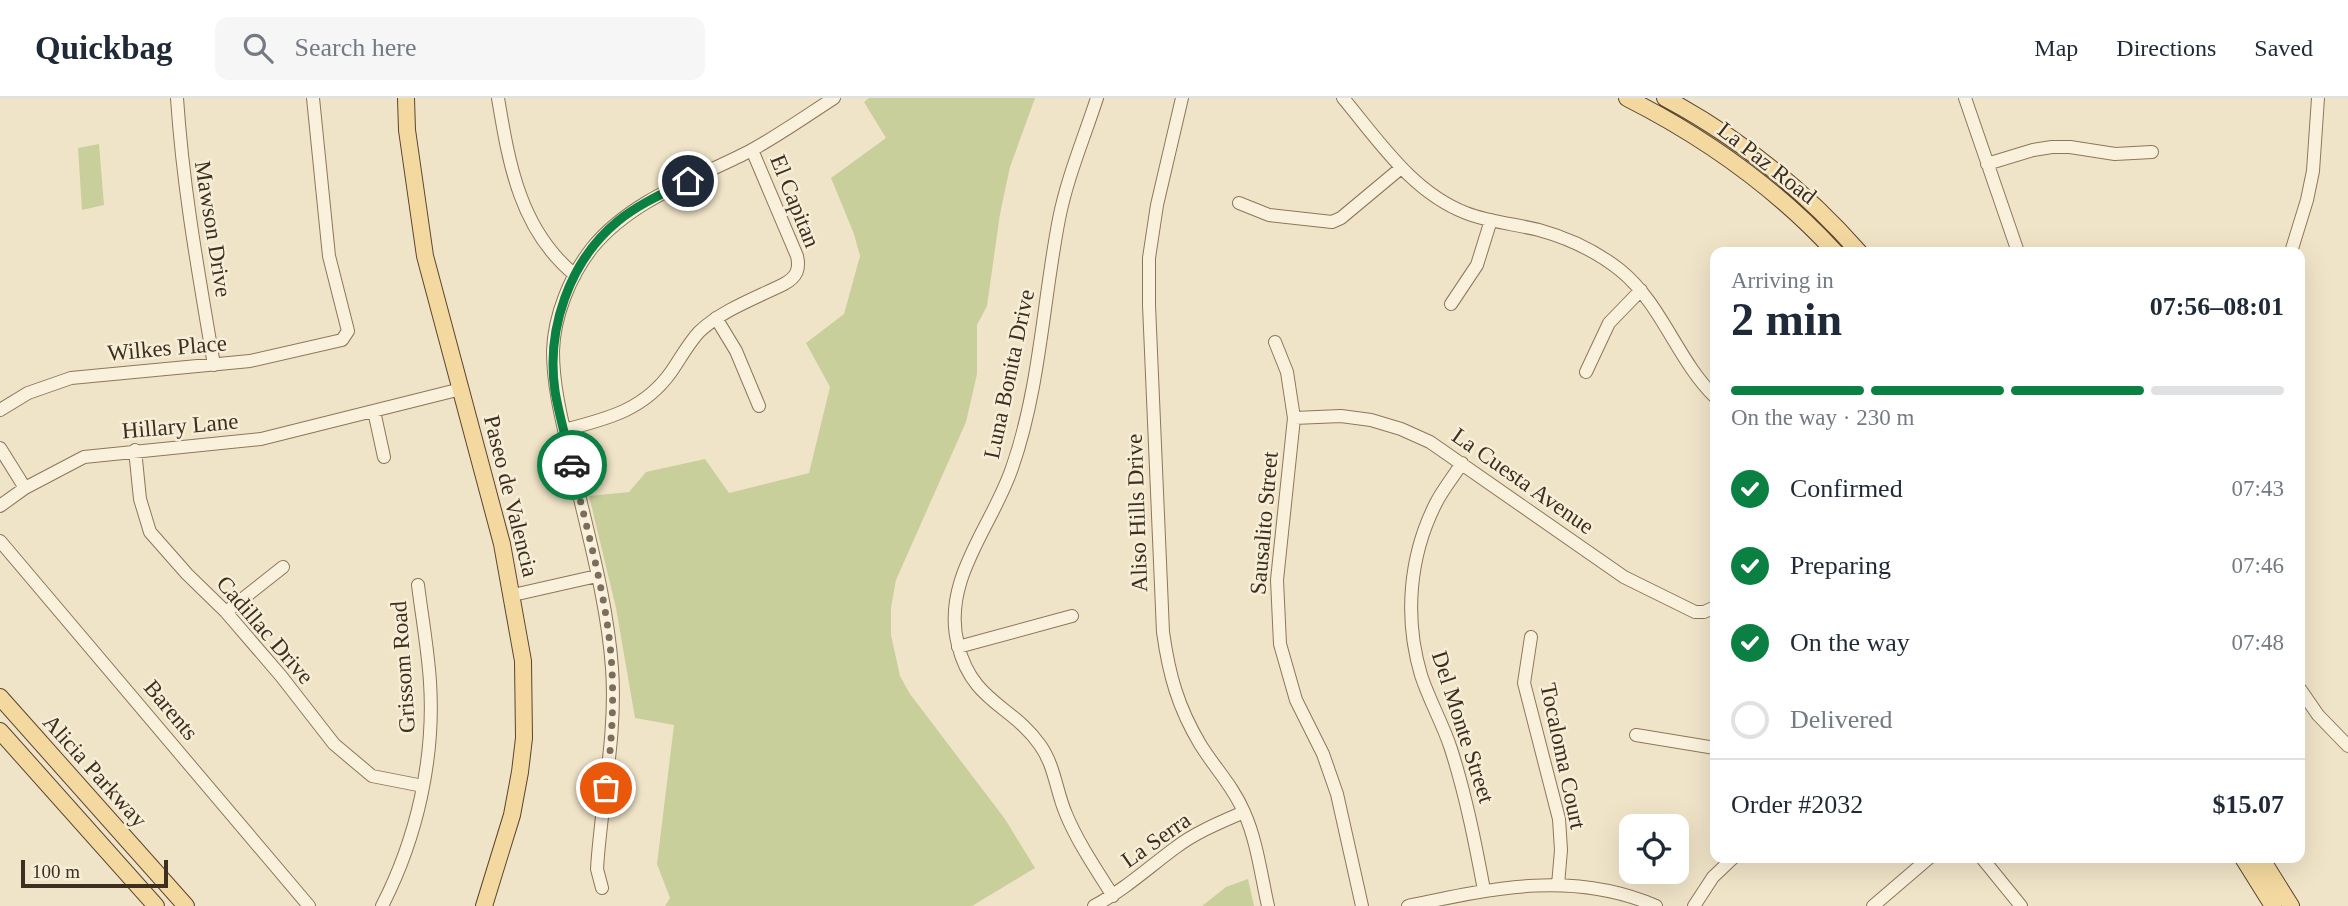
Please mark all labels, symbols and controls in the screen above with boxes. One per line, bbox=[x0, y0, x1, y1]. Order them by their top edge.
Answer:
search box bbox=[215, 17, 705, 80]
icon: search bbox=[239, 29, 277, 67]
text: Quickbag bbox=[35, 30, 173, 66]
text: Search here bbox=[295, 33, 417, 62]
text: Map bbox=[2034, 35, 2078, 61]
text: Directions bbox=[2116, 35, 2216, 61]
text: Saved bbox=[2254, 35, 2313, 61]
street label: La Paz Road bbox=[1713, 117, 1821, 209]
pin bbox=[658, 151, 718, 211]
street label: El Capitan bbox=[765, 151, 825, 251]
street label: Mawson Drive bbox=[190, 159, 236, 299]
icon: home bbox=[669, 162, 707, 200]
text: Arriving in bbox=[1731, 268, 1834, 293]
street label: Luna Bonita Drive bbox=[979, 287, 1039, 461]
text: 07:56–08:01 bbox=[2150, 292, 2284, 321]
text: 2 min bbox=[1731, 294, 1842, 345]
street label: Wilkes Place bbox=[106, 330, 228, 366]
text: On the way · 230 m bbox=[1731, 405, 1914, 430]
street label: Hillary Lane bbox=[121, 408, 239, 444]
street label: Paseo de Valencia bbox=[479, 413, 543, 579]
street label: La Cuesta Avenue bbox=[1447, 423, 1599, 539]
courier bbox=[537, 430, 607, 500]
street label: Aliso Hills Drive bbox=[1122, 433, 1152, 593]
icon: car bbox=[553, 446, 591, 484]
street label: Sausalito Street bbox=[1245, 450, 1283, 596]
icon: check bbox=[1731, 470, 1769, 508]
text: Confirmed bbox=[1790, 474, 1903, 503]
text: 07:43 bbox=[2232, 476, 2284, 501]
icon: check bbox=[1731, 547, 1769, 585]
text: Preparing bbox=[1790, 551, 1891, 580]
text: 07:46 bbox=[2232, 553, 2284, 578]
street label: Cadillac Drive bbox=[211, 571, 319, 689]
street label: Grissom Road bbox=[386, 600, 420, 734]
icon: check bbox=[1731, 624, 1769, 662]
text: On the way bbox=[1790, 628, 1910, 657]
text: 07:48 bbox=[2232, 630, 2284, 655]
street label: Del Monte Street bbox=[1427, 648, 1500, 807]
street label: Barents bbox=[139, 675, 203, 745]
street label: Tocaloma Court bbox=[1535, 681, 1591, 832]
text: Delivered bbox=[1790, 705, 1893, 734]
street label: Alicia Parkway bbox=[38, 710, 152, 833]
pin bbox=[576, 758, 636, 818]
icon: bag bbox=[587, 769, 625, 807]
text: Order #2032 bbox=[1731, 790, 1863, 819]
text: $15.07 bbox=[2213, 790, 2284, 819]
street label: La Serra bbox=[1117, 807, 1195, 873]
map controls bbox=[1619, 814, 1689, 884]
button: locate bbox=[1619, 814, 1689, 884]
scale bar bbox=[21, 857, 168, 889]
text: 100 m bbox=[32, 861, 80, 882]

